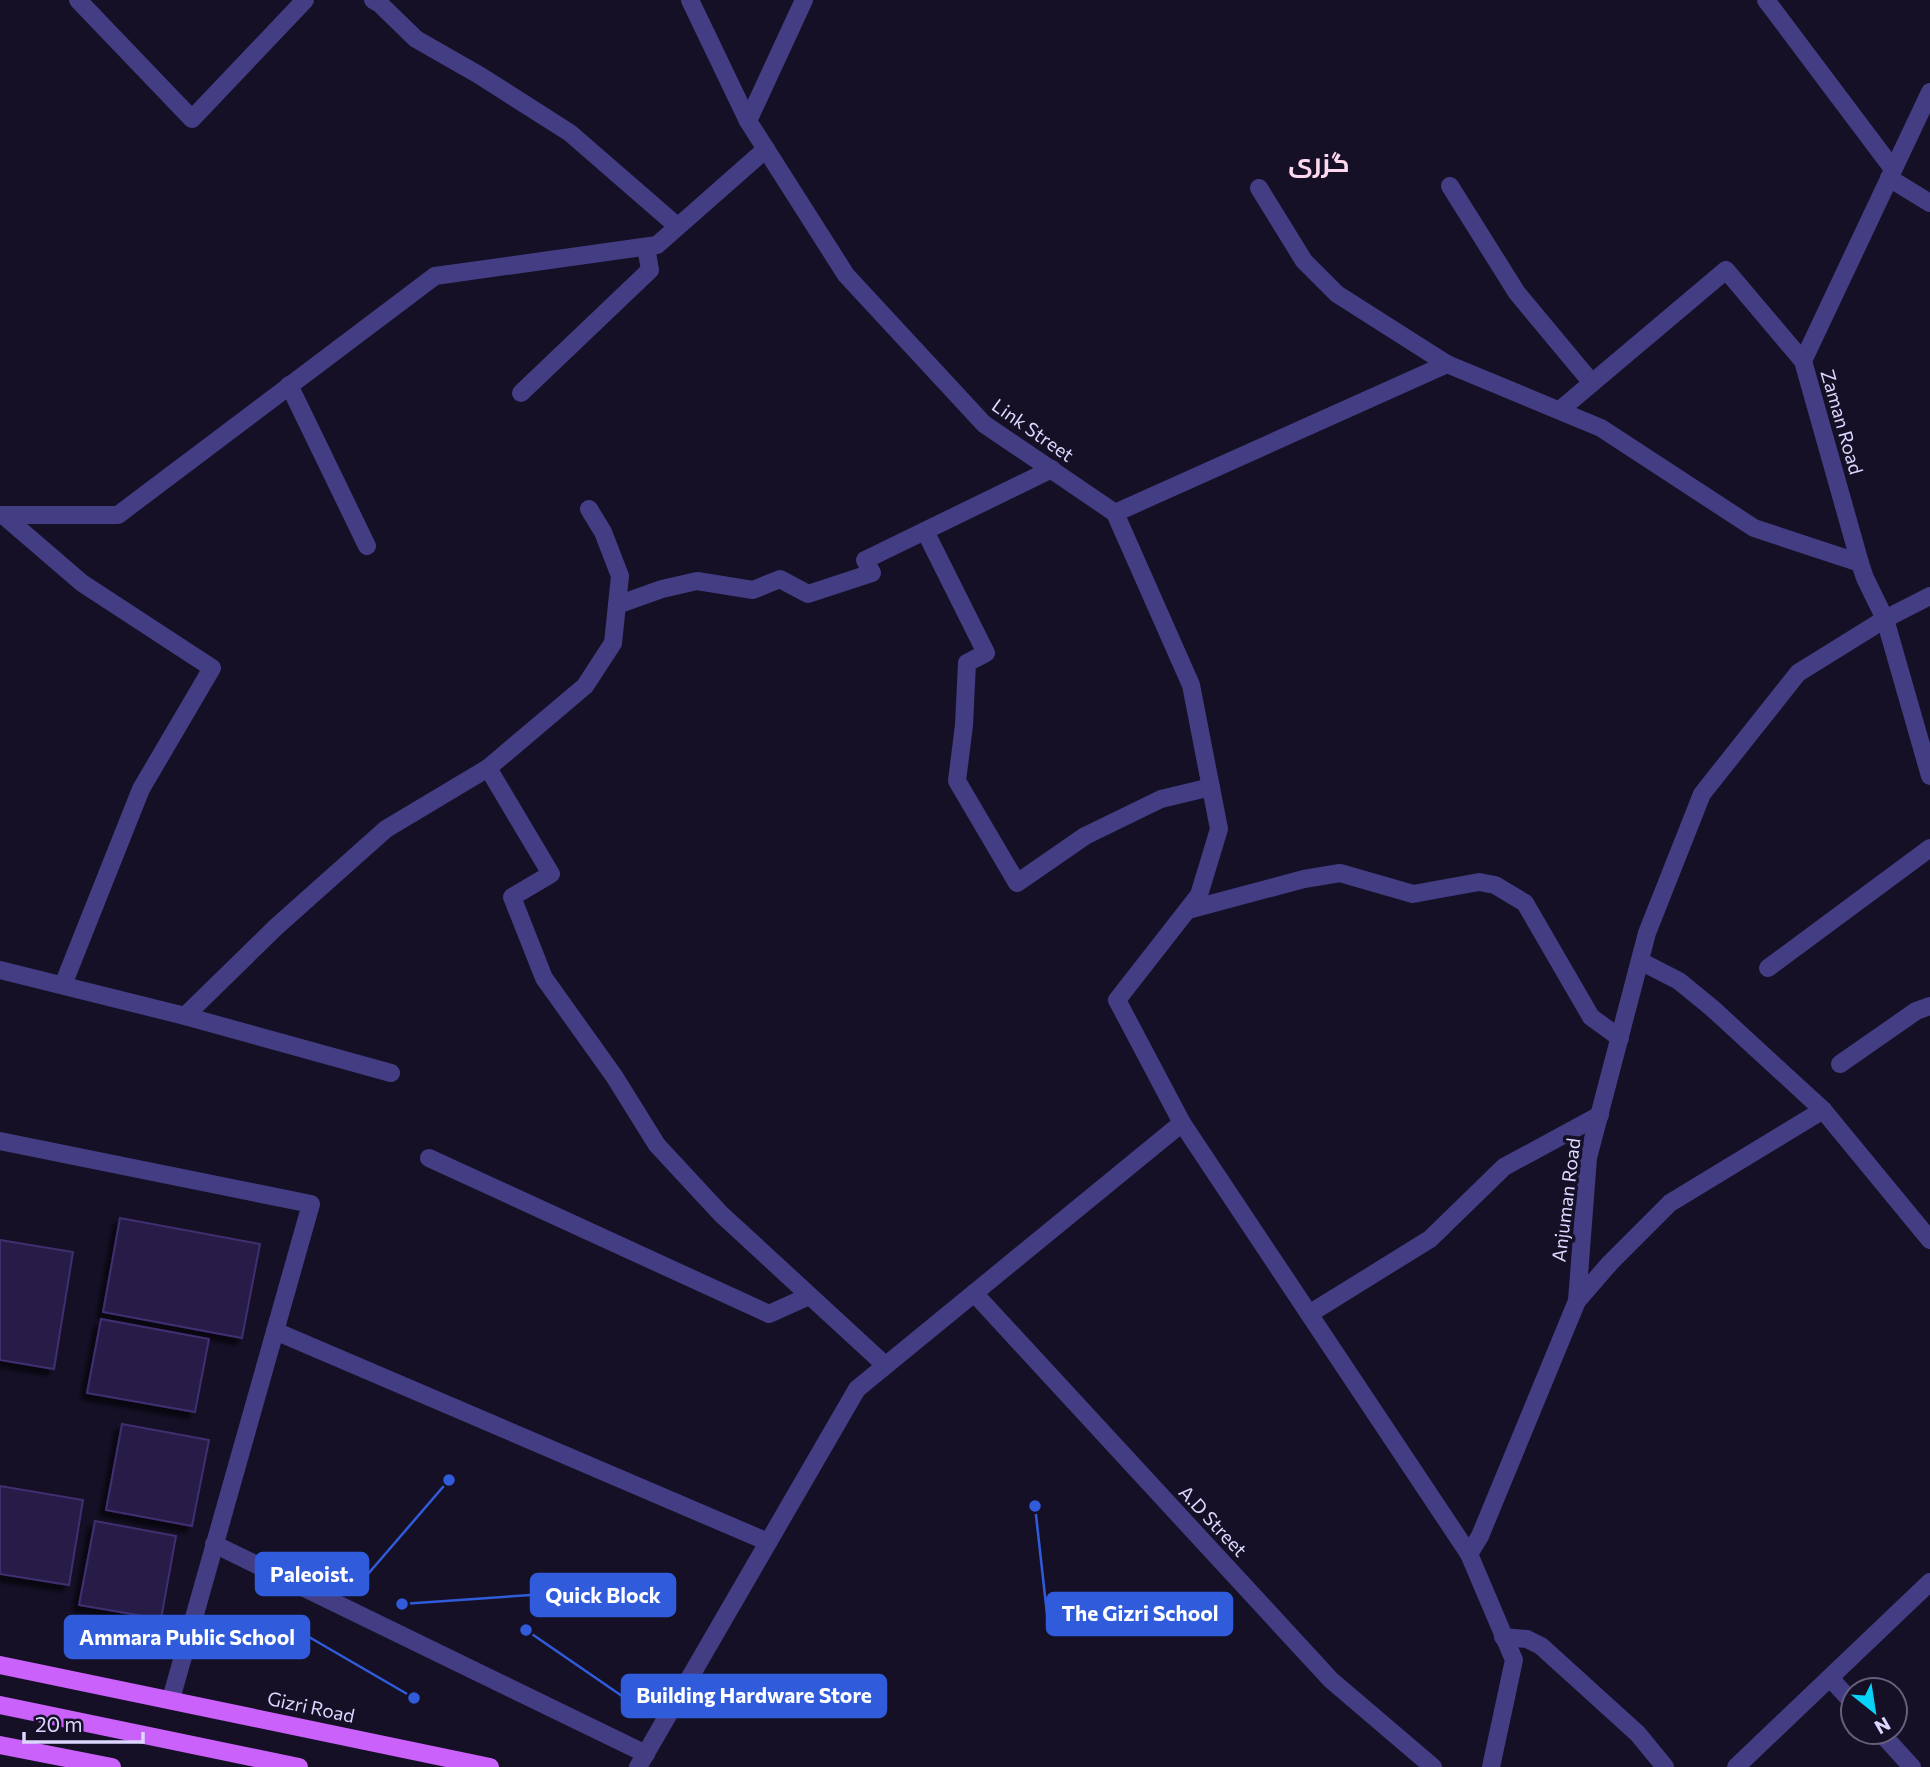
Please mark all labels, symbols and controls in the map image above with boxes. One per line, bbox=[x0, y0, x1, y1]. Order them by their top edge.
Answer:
district label: گزری bbox=[1288, 146, 1350, 178]
street label: Zaman Road bbox=[1817, 367, 1868, 477]
street label: Link Street bbox=[988, 393, 1079, 466]
street label: Anjuman Road bbox=[1546, 1137, 1585, 1263]
street label: A.D Street bbox=[1175, 1480, 1252, 1561]
callout: Paleoist. bbox=[256, 1553, 368, 1595]
text: Paleoist. bbox=[270, 1561, 354, 1586]
callout: Quick Block bbox=[531, 1574, 675, 1616]
text: Quick Block bbox=[545, 1582, 661, 1607]
callout: The Gizri School bbox=[1047, 1593, 1232, 1635]
text: The Gizri School bbox=[1061, 1600, 1219, 1625]
callout: Ammara Public School bbox=[65, 1616, 309, 1658]
text: Ammara Public School bbox=[79, 1624, 295, 1649]
callout: Building Hardware Store bbox=[622, 1675, 886, 1717]
north arrow bbox=[1839, 1676, 1909, 1746]
text: Building Hardware Store bbox=[636, 1682, 872, 1707]
street label: Gizri Road bbox=[265, 1686, 357, 1727]
scale bar bbox=[24, 1700, 144, 1744]
text: 20 m bbox=[35, 1711, 83, 1736]
text: N bbox=[1871, 1713, 1895, 1740]

